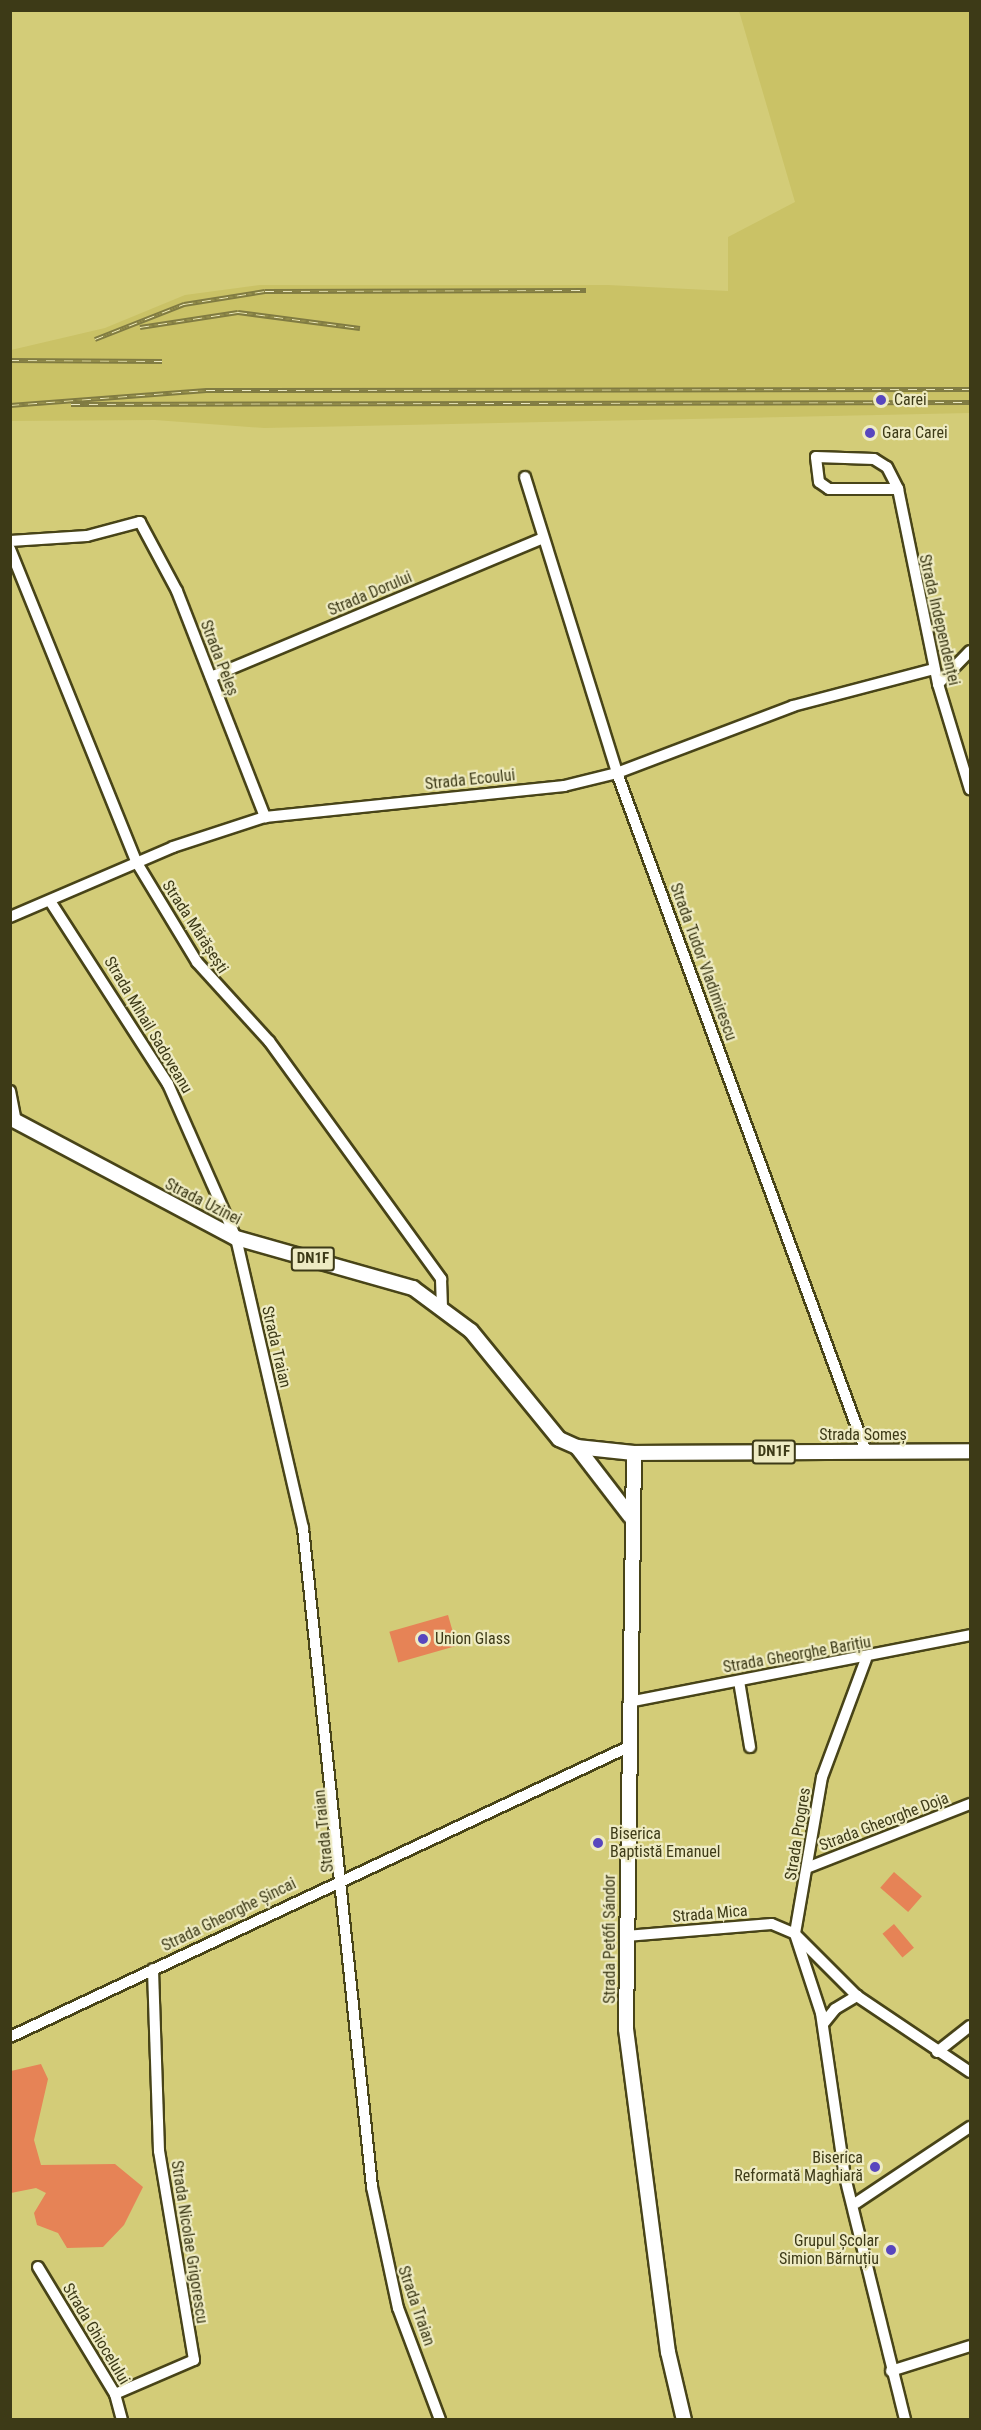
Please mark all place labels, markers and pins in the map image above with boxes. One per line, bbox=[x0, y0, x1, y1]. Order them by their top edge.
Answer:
place label: Carei bbox=[894, 390, 927, 410]
marker: Carei bbox=[872, 391, 890, 409]
place label: Gara Carei bbox=[882, 423, 948, 443]
marker: Gara Carei bbox=[863, 426, 877, 440]
place label: Union Glass bbox=[435, 1629, 510, 1649]
marker: Union Glass bbox=[416, 1632, 430, 1646]
place label: Biserica Baptistă Emanuel bbox=[610, 1824, 720, 1862]
marker: Biserica Baptistă Emanuel bbox=[591, 1836, 605, 1850]
place label: Biserica Reformată Maghiară bbox=[734, 2148, 863, 2186]
marker: Biserica Reformată Maghiară bbox=[868, 2160, 882, 2174]
place label: Grupul Școlar Simion Bărnuțiu bbox=[779, 2231, 879, 2269]
marker: Grupul Școlar Simion Bărnuțiu bbox=[884, 2243, 898, 2257]

